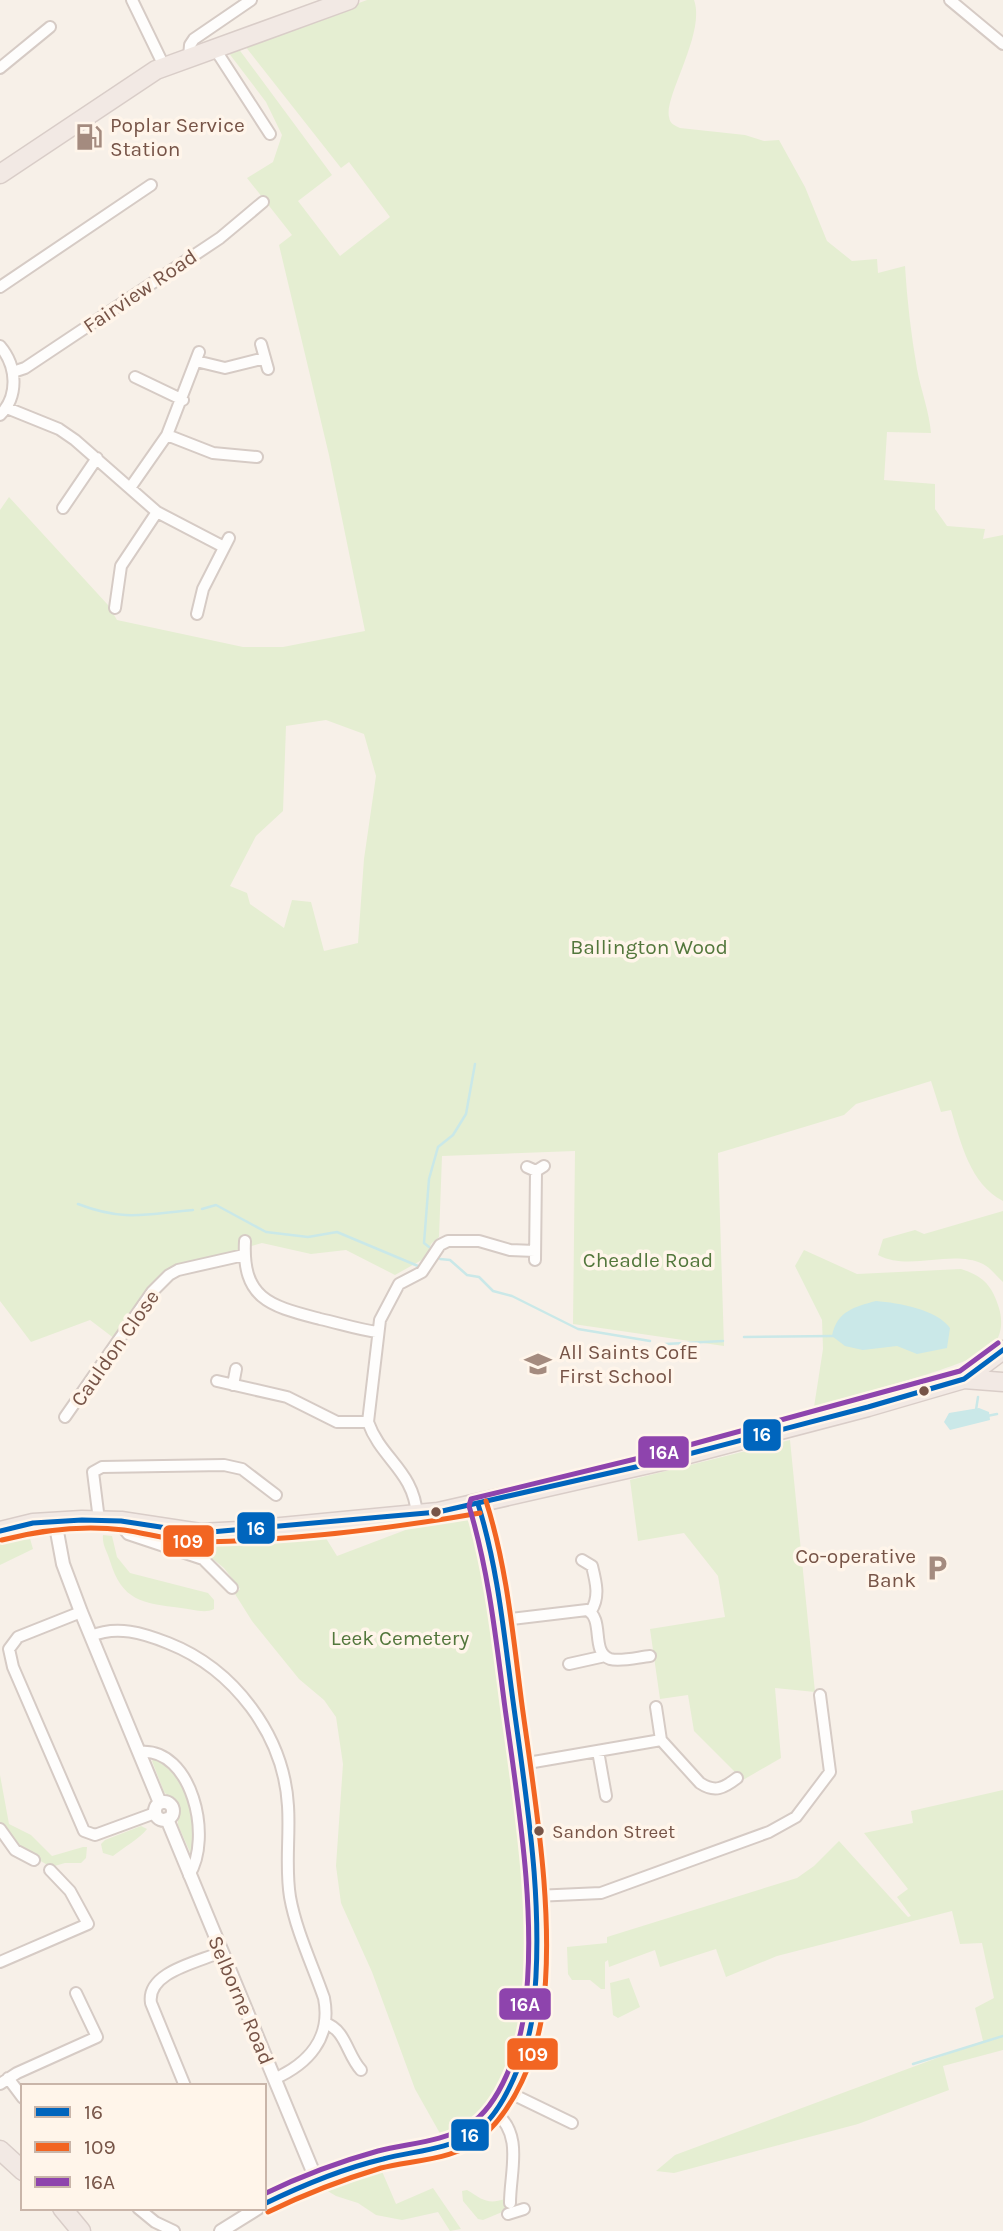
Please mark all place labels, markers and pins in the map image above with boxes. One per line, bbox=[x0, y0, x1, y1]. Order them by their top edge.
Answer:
place label: Poplar Service Station bbox=[110, 113, 245, 161]
fuel station icon: Poplar Service Station bbox=[74, 122, 104, 152]
place label: All Saints CofE First School bbox=[559, 1340, 698, 1388]
school or university icon: All Saints CofE First School bbox=[523, 1349, 553, 1379]
unlabelled marker bbox=[917, 1384, 931, 1398]
unlabelled marker bbox=[429, 1505, 443, 1519]
place label: Co-operative Bank bbox=[795, 1544, 916, 1592]
parking icon: Co-operative Bank bbox=[922, 1553, 952, 1583]
place label: Sandon Street bbox=[552, 1821, 675, 1843]
marker: Sandon Street bbox=[532, 1824, 546, 1838]

